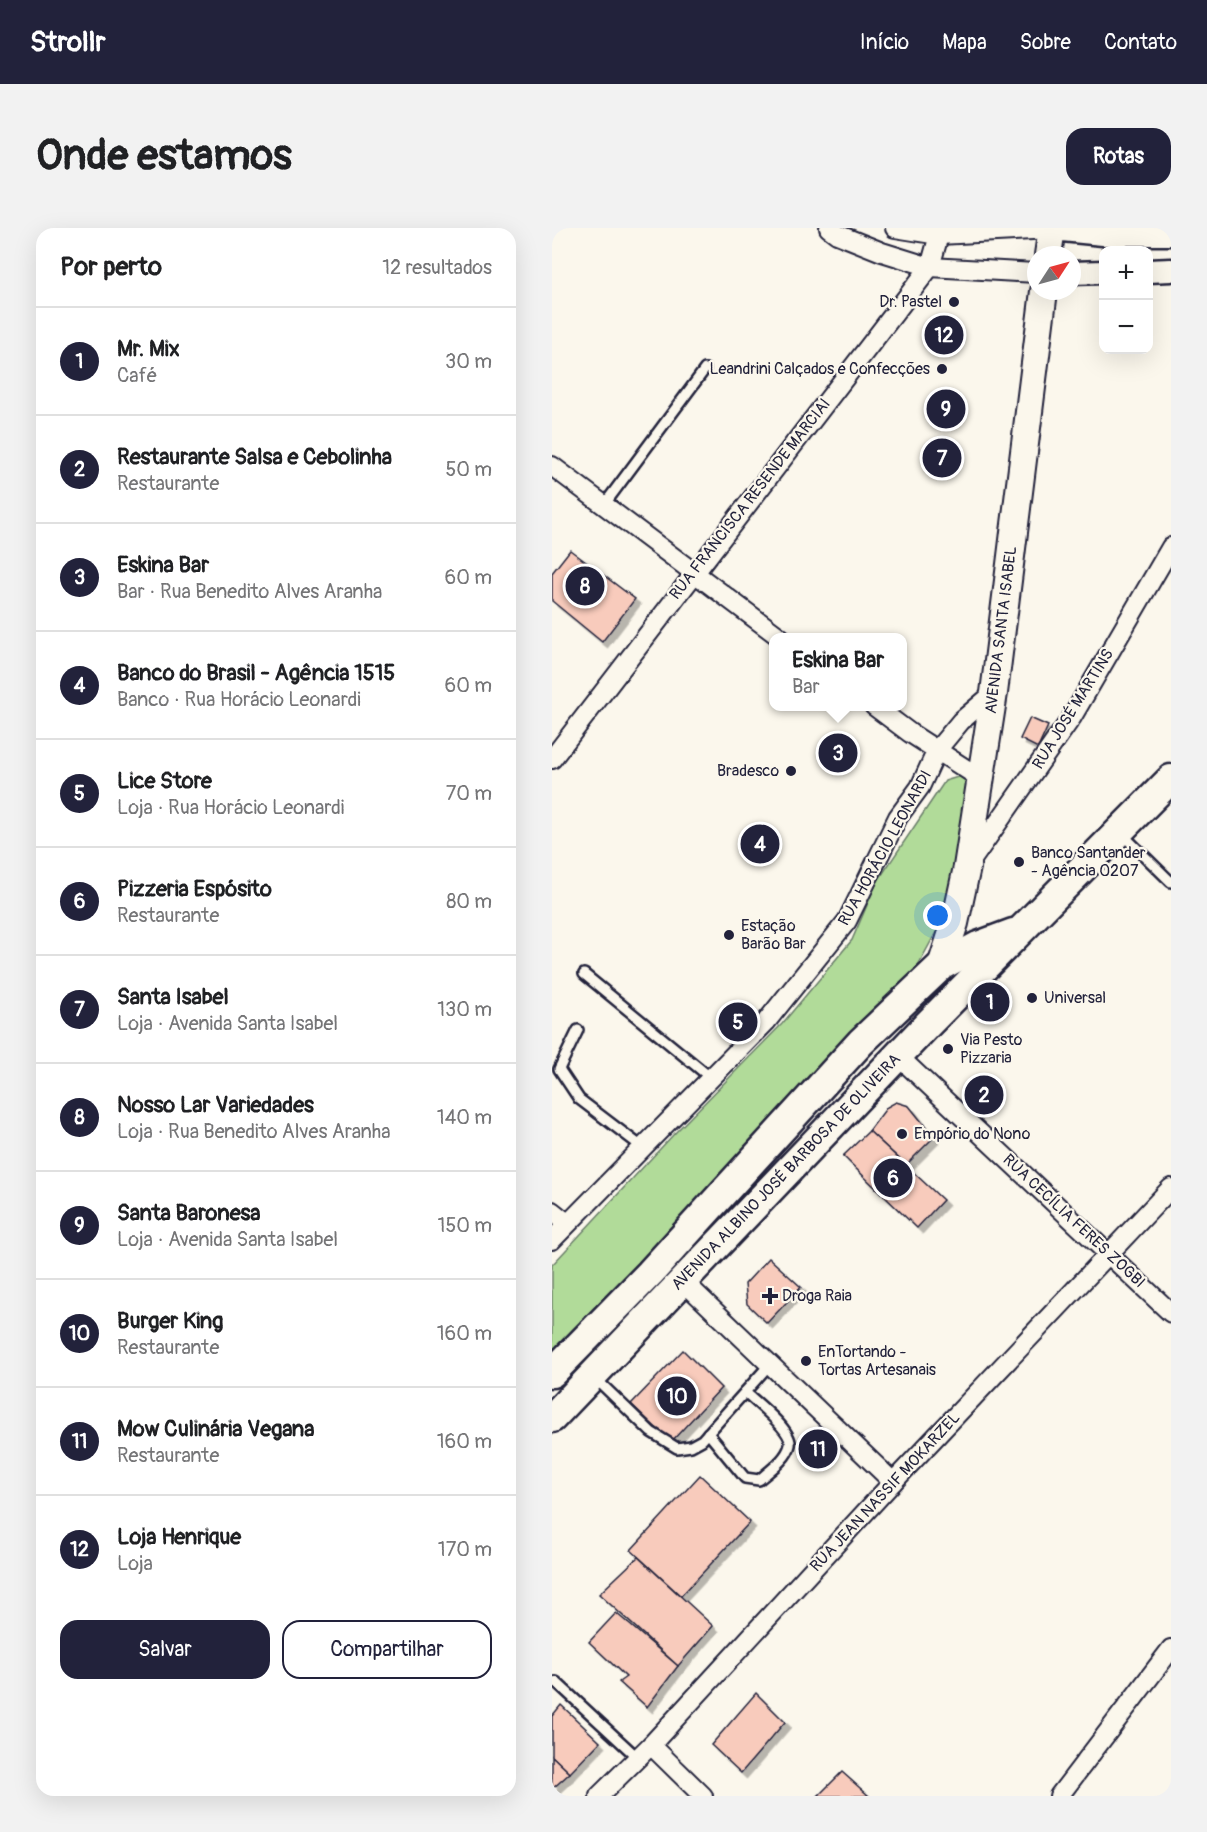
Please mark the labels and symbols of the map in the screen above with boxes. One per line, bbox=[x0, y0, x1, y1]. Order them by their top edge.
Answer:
north arrow bbox=[1027, 246, 1081, 300]
place label: Dr. Pastel bbox=[879, 292, 942, 312]
marker: Dr. Pastel bbox=[947, 295, 961, 309]
pin: 12 bbox=[924, 312, 964, 358]
place label: Leandrini Calçados e Confecções bbox=[710, 359, 930, 379]
marker: Leandrini Calçados e Confecções bbox=[935, 362, 949, 376]
pin: 9 bbox=[926, 386, 966, 432]
street label: RUA FRANCISCA RESENDE MARCIAI bbox=[665, 394, 835, 604]
pin: 7 bbox=[922, 436, 962, 480]
street label: AVENIDA SANTA ISABEL bbox=[981, 545, 1021, 715]
pin: 8 bbox=[566, 564, 604, 608]
street label: RUA JOSÉ MARTINS bbox=[1028, 645, 1118, 773]
pin: 3 bbox=[818, 730, 858, 776]
place label: Bradesco bbox=[717, 761, 779, 781]
marker: Bradesco bbox=[784, 764, 798, 778]
street label: RUA HORÁCIO LEONARDI bbox=[834, 767, 936, 929]
pin: 4 bbox=[740, 822, 780, 866]
place label: Banco Santander - Agência 0207 bbox=[1031, 843, 1146, 881]
marker: Banco Santander - Agência 0207 bbox=[1012, 855, 1026, 869]
your location bbox=[923, 901, 952, 930]
place label: Estação Barão Bar bbox=[741, 916, 806, 954]
marker: Estação Barão Bar bbox=[722, 928, 736, 942]
pin: 1 bbox=[970, 980, 1010, 1024]
place label: Universal bbox=[1044, 988, 1106, 1008]
marker: Universal bbox=[1025, 991, 1039, 1005]
pin: 5 bbox=[718, 1000, 758, 1044]
place label: Via Pesto Pizzaria bbox=[960, 1030, 1023, 1068]
marker: Via Pesto Pizzaria bbox=[941, 1042, 955, 1056]
street label: AVENIDA ALBINO JOSÉ BARBOSA DE OLIVEIRA bbox=[667, 1049, 905, 1295]
pin: 2 bbox=[964, 1072, 1004, 1118]
place label: Empório do Nono bbox=[914, 1124, 1031, 1144]
marker: Empório do Nono bbox=[895, 1127, 909, 1141]
street label: RUA CECÍLIA FERES ZOGBI bbox=[999, 1150, 1149, 1292]
pin: 6 bbox=[874, 1156, 912, 1200]
place label: Droga Raia bbox=[782, 1286, 852, 1306]
marker: Droga Raia bbox=[763, 1289, 777, 1303]
place label: EnTortando - Tortas Artesanais bbox=[818, 1342, 936, 1380]
marker: EnTortando - Tortas Artesanais bbox=[799, 1354, 813, 1368]
pin: 10 bbox=[658, 1374, 696, 1418]
street label: RUA JEAN NASSIF MOKARZEL bbox=[806, 1408, 964, 1576]
pin: 11 bbox=[798, 1426, 838, 1472]

